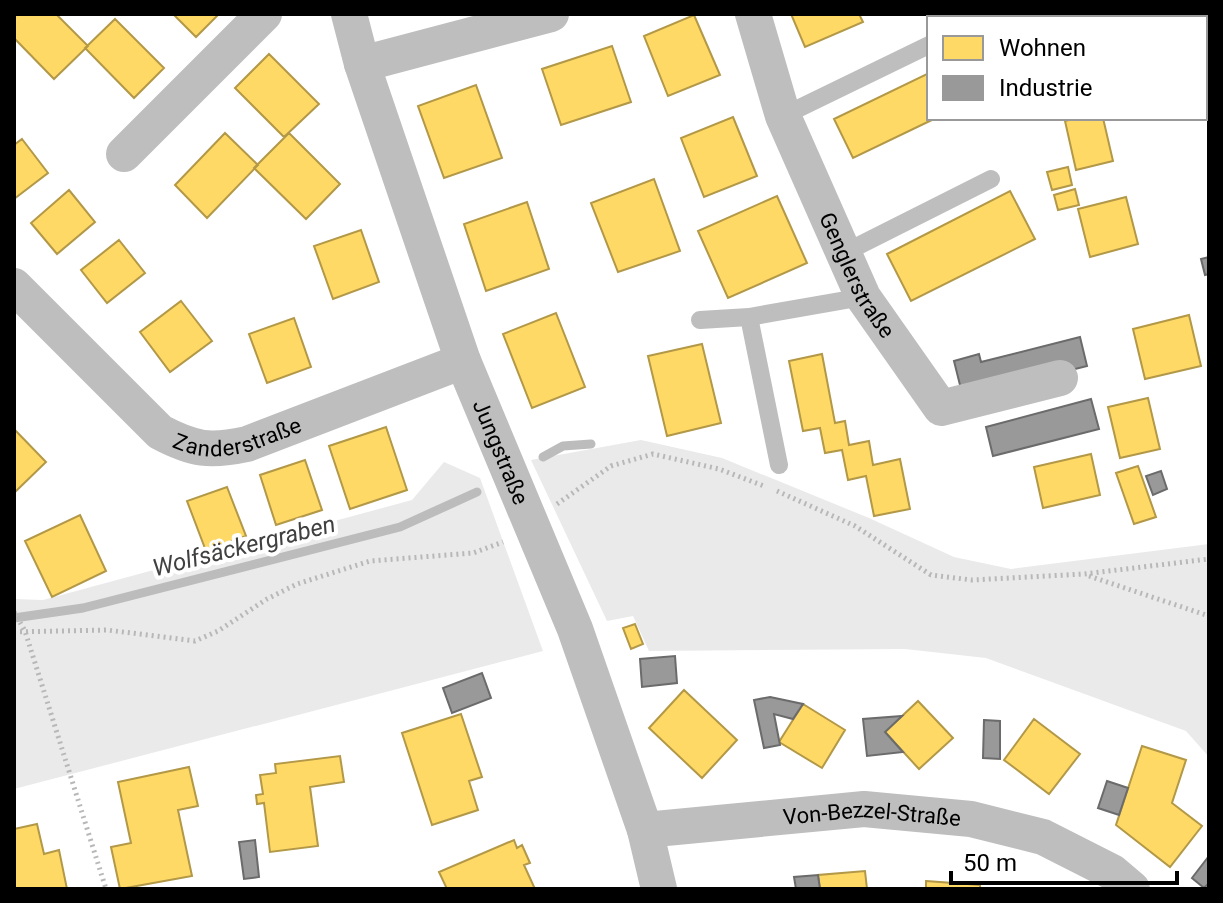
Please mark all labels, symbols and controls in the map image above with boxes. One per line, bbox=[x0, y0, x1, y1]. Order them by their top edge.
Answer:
legend bbox=[927, 16, 1207, 120]
text: Wohnen bbox=[999, 34, 1086, 62]
text: Industrie bbox=[999, 74, 1092, 102]
street label: Genglerstraße bbox=[814, 209, 900, 343]
street label: Jungstraße bbox=[468, 396, 534, 508]
street label: Zanderstraße bbox=[169, 412, 305, 462]
water label: Wolfsäckergraben bbox=[150, 510, 338, 582]
street label: Von-Bezzel-Straße bbox=[782, 797, 962, 831]
scale bar bbox=[951, 835, 1177, 885]
text: 50 m bbox=[963, 849, 1017, 877]

